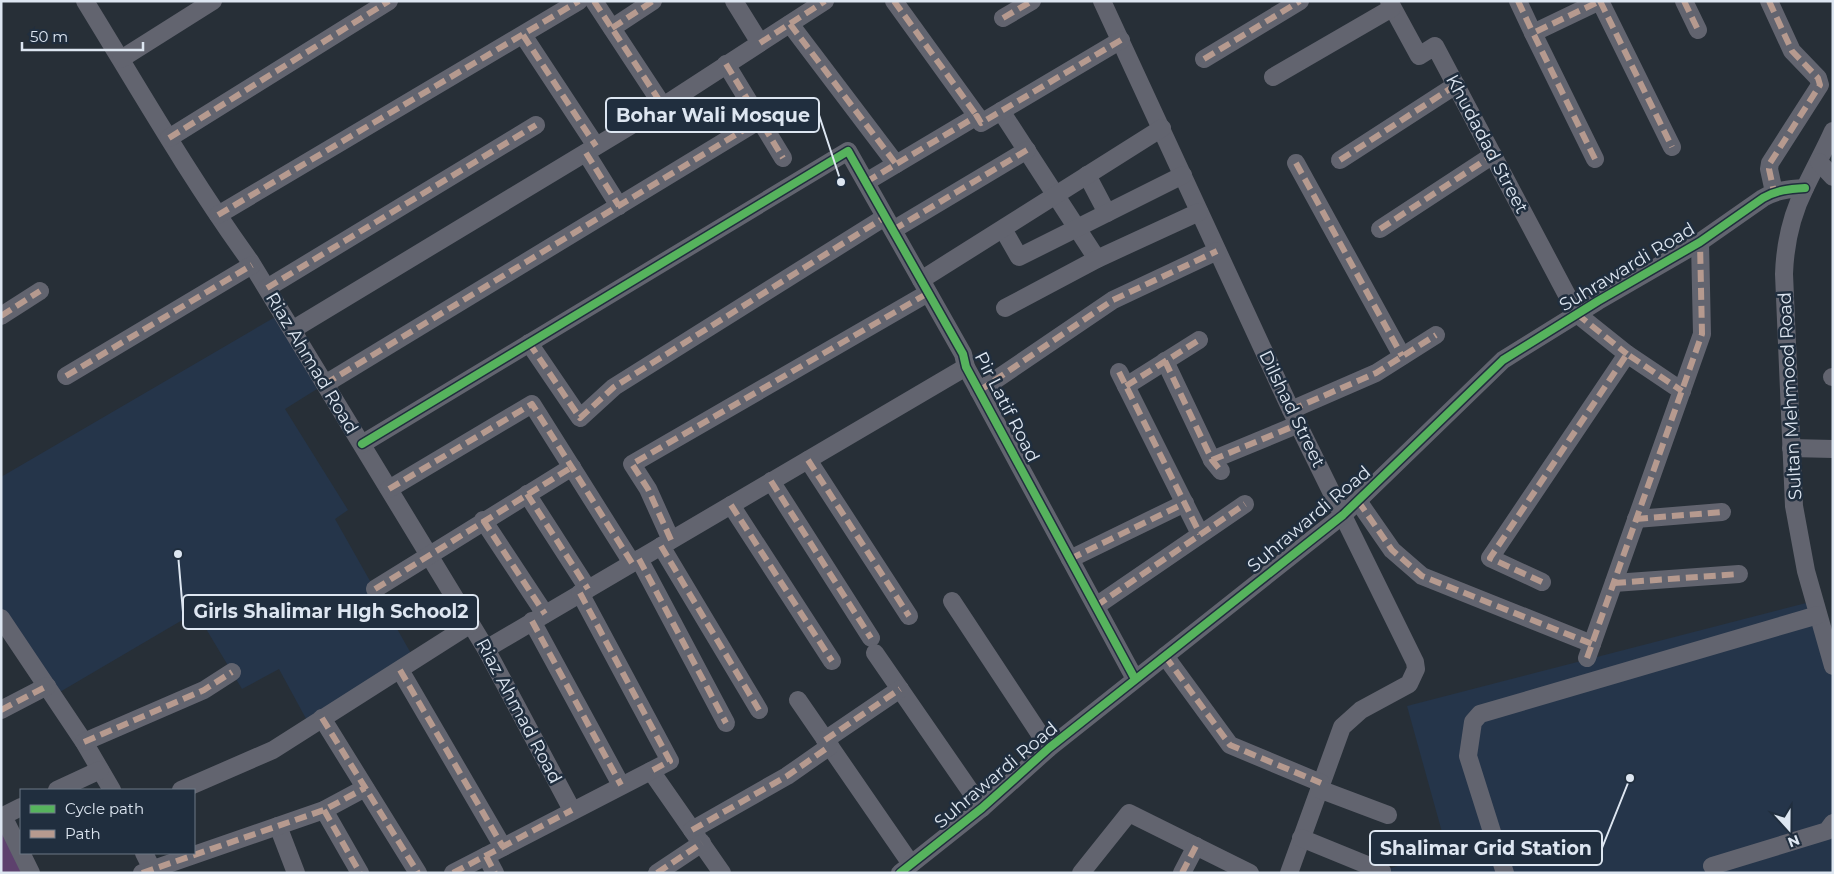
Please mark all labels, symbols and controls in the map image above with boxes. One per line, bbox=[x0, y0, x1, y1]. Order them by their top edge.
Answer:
scale bar bbox=[22, 20, 144, 52]
text: 50 m bbox=[30, 27, 68, 46]
street label: Khudadad Street bbox=[1441, 71, 1533, 217]
callout: Bohar Wali Mosque bbox=[606, 98, 819, 132]
text: Bohar Wali Mosque bbox=[616, 104, 810, 127]
street label: Suhrawardi Road bbox=[1555, 218, 1699, 316]
street label: Riaz Ahmad Road bbox=[261, 288, 363, 438]
street label: Sultan Mehmood Road bbox=[1774, 291, 1806, 501]
street label: Dilshad Street bbox=[1254, 347, 1330, 471]
street label: Pir Latif Road bbox=[970, 348, 1044, 466]
street label: Suhrawardi Road bbox=[1243, 461, 1375, 577]
callout: Girls Shalimar HIgh School2 bbox=[183, 595, 478, 629]
text: Girls Shalimar HIgh School2 bbox=[193, 600, 469, 623]
street label: Riaz Ahmad Road bbox=[471, 635, 567, 787]
street label: Suhrawardi Road bbox=[930, 717, 1062, 833]
legend bbox=[20, 789, 195, 854]
text: Cycle path bbox=[65, 799, 144, 818]
north arrow bbox=[1764, 804, 1814, 854]
text: Path bbox=[65, 824, 101, 843]
callout: Shalimar Grid Station bbox=[1370, 831, 1602, 865]
text: N bbox=[1785, 831, 1802, 852]
text: Shalimar Grid Station bbox=[1380, 837, 1592, 860]

